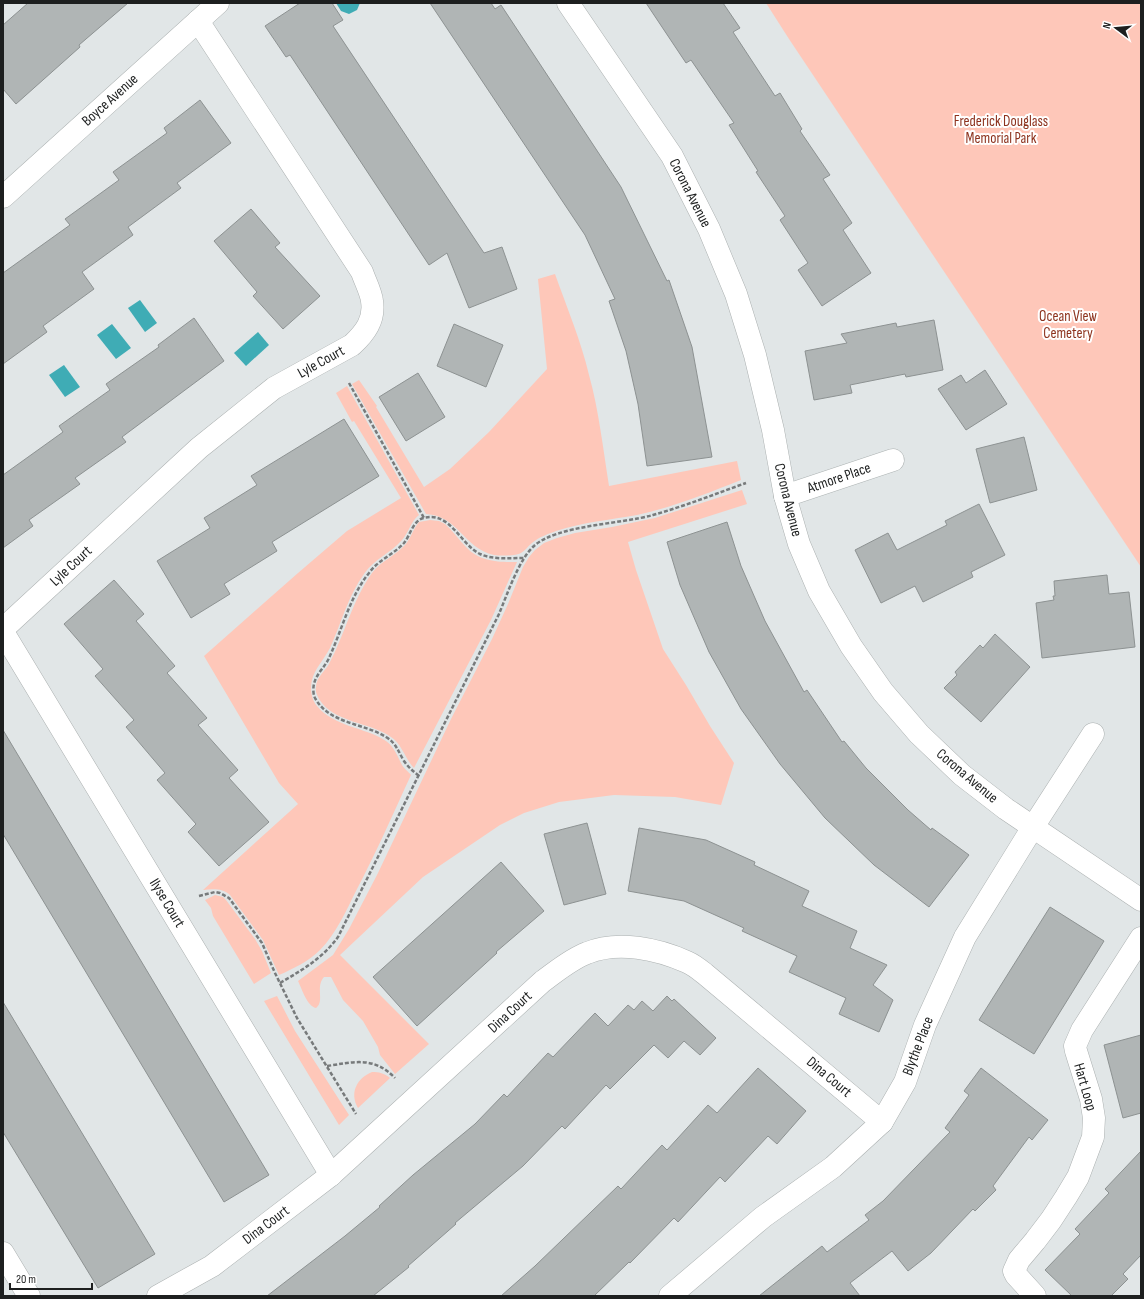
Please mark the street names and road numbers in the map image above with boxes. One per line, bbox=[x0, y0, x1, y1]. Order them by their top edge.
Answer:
street label: Boyce Avenue bbox=[78, 70, 142, 130]
street label: Corona Avenue bbox=[665, 155, 715, 231]
street label: Lyle Court bbox=[294, 341, 348, 383]
street label: Atmore Place bbox=[804, 458, 873, 498]
street label: Corona Avenue bbox=[770, 461, 806, 539]
street label: Lyle Court bbox=[46, 541, 96, 590]
street label: Corona Avenue bbox=[932, 745, 1002, 807]
street label: Ilyse Court bbox=[145, 875, 189, 931]
street label: Dina Court bbox=[484, 987, 536, 1037]
street label: Blythe Place bbox=[898, 1014, 938, 1078]
street label: Dina Court bbox=[802, 1053, 856, 1102]
street label: Hart Loop bbox=[1069, 1061, 1101, 1113]
street label: Dina Court bbox=[239, 1201, 293, 1249]

